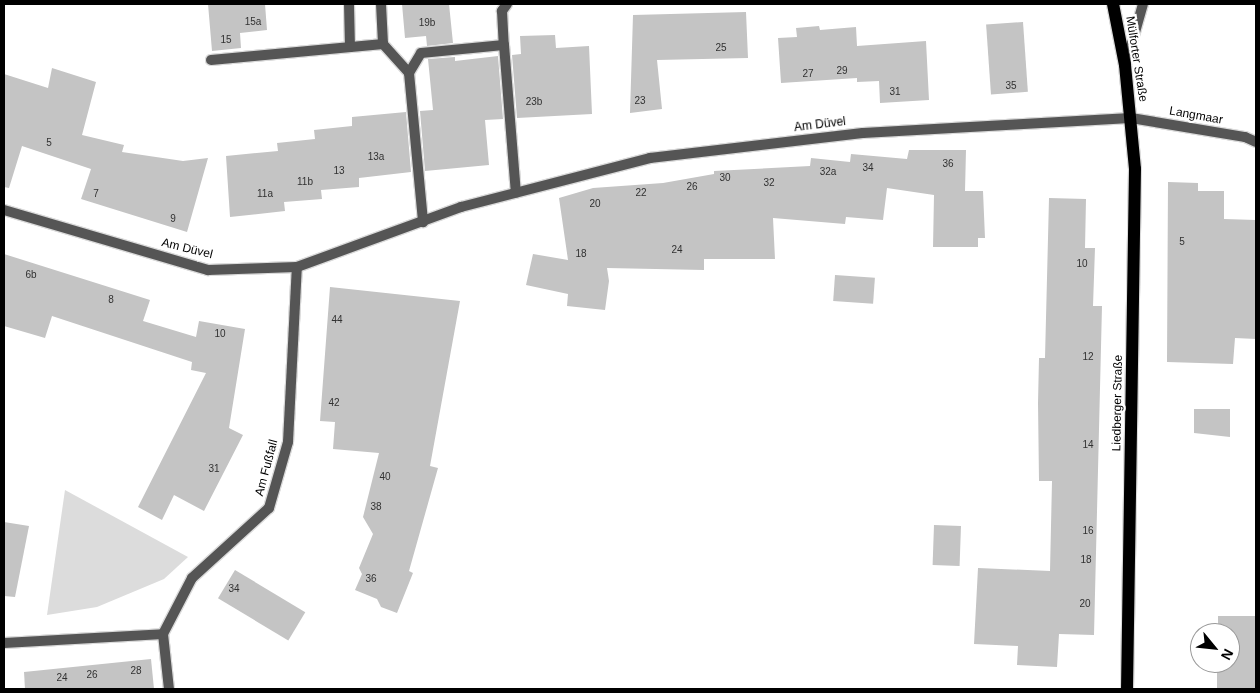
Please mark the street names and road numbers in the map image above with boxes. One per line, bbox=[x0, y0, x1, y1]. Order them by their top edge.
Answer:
street label: Mülforter Straße bbox=[1122, 15, 1150, 103]
street label: Langmaar bbox=[1168, 104, 1224, 128]
street label: Am Düvel bbox=[793, 115, 847, 135]
street label: Am Düvel bbox=[160, 236, 214, 262]
street label: Liedberger Straße bbox=[1110, 355, 1126, 451]
street label: Am Fußfall bbox=[253, 438, 281, 498]

